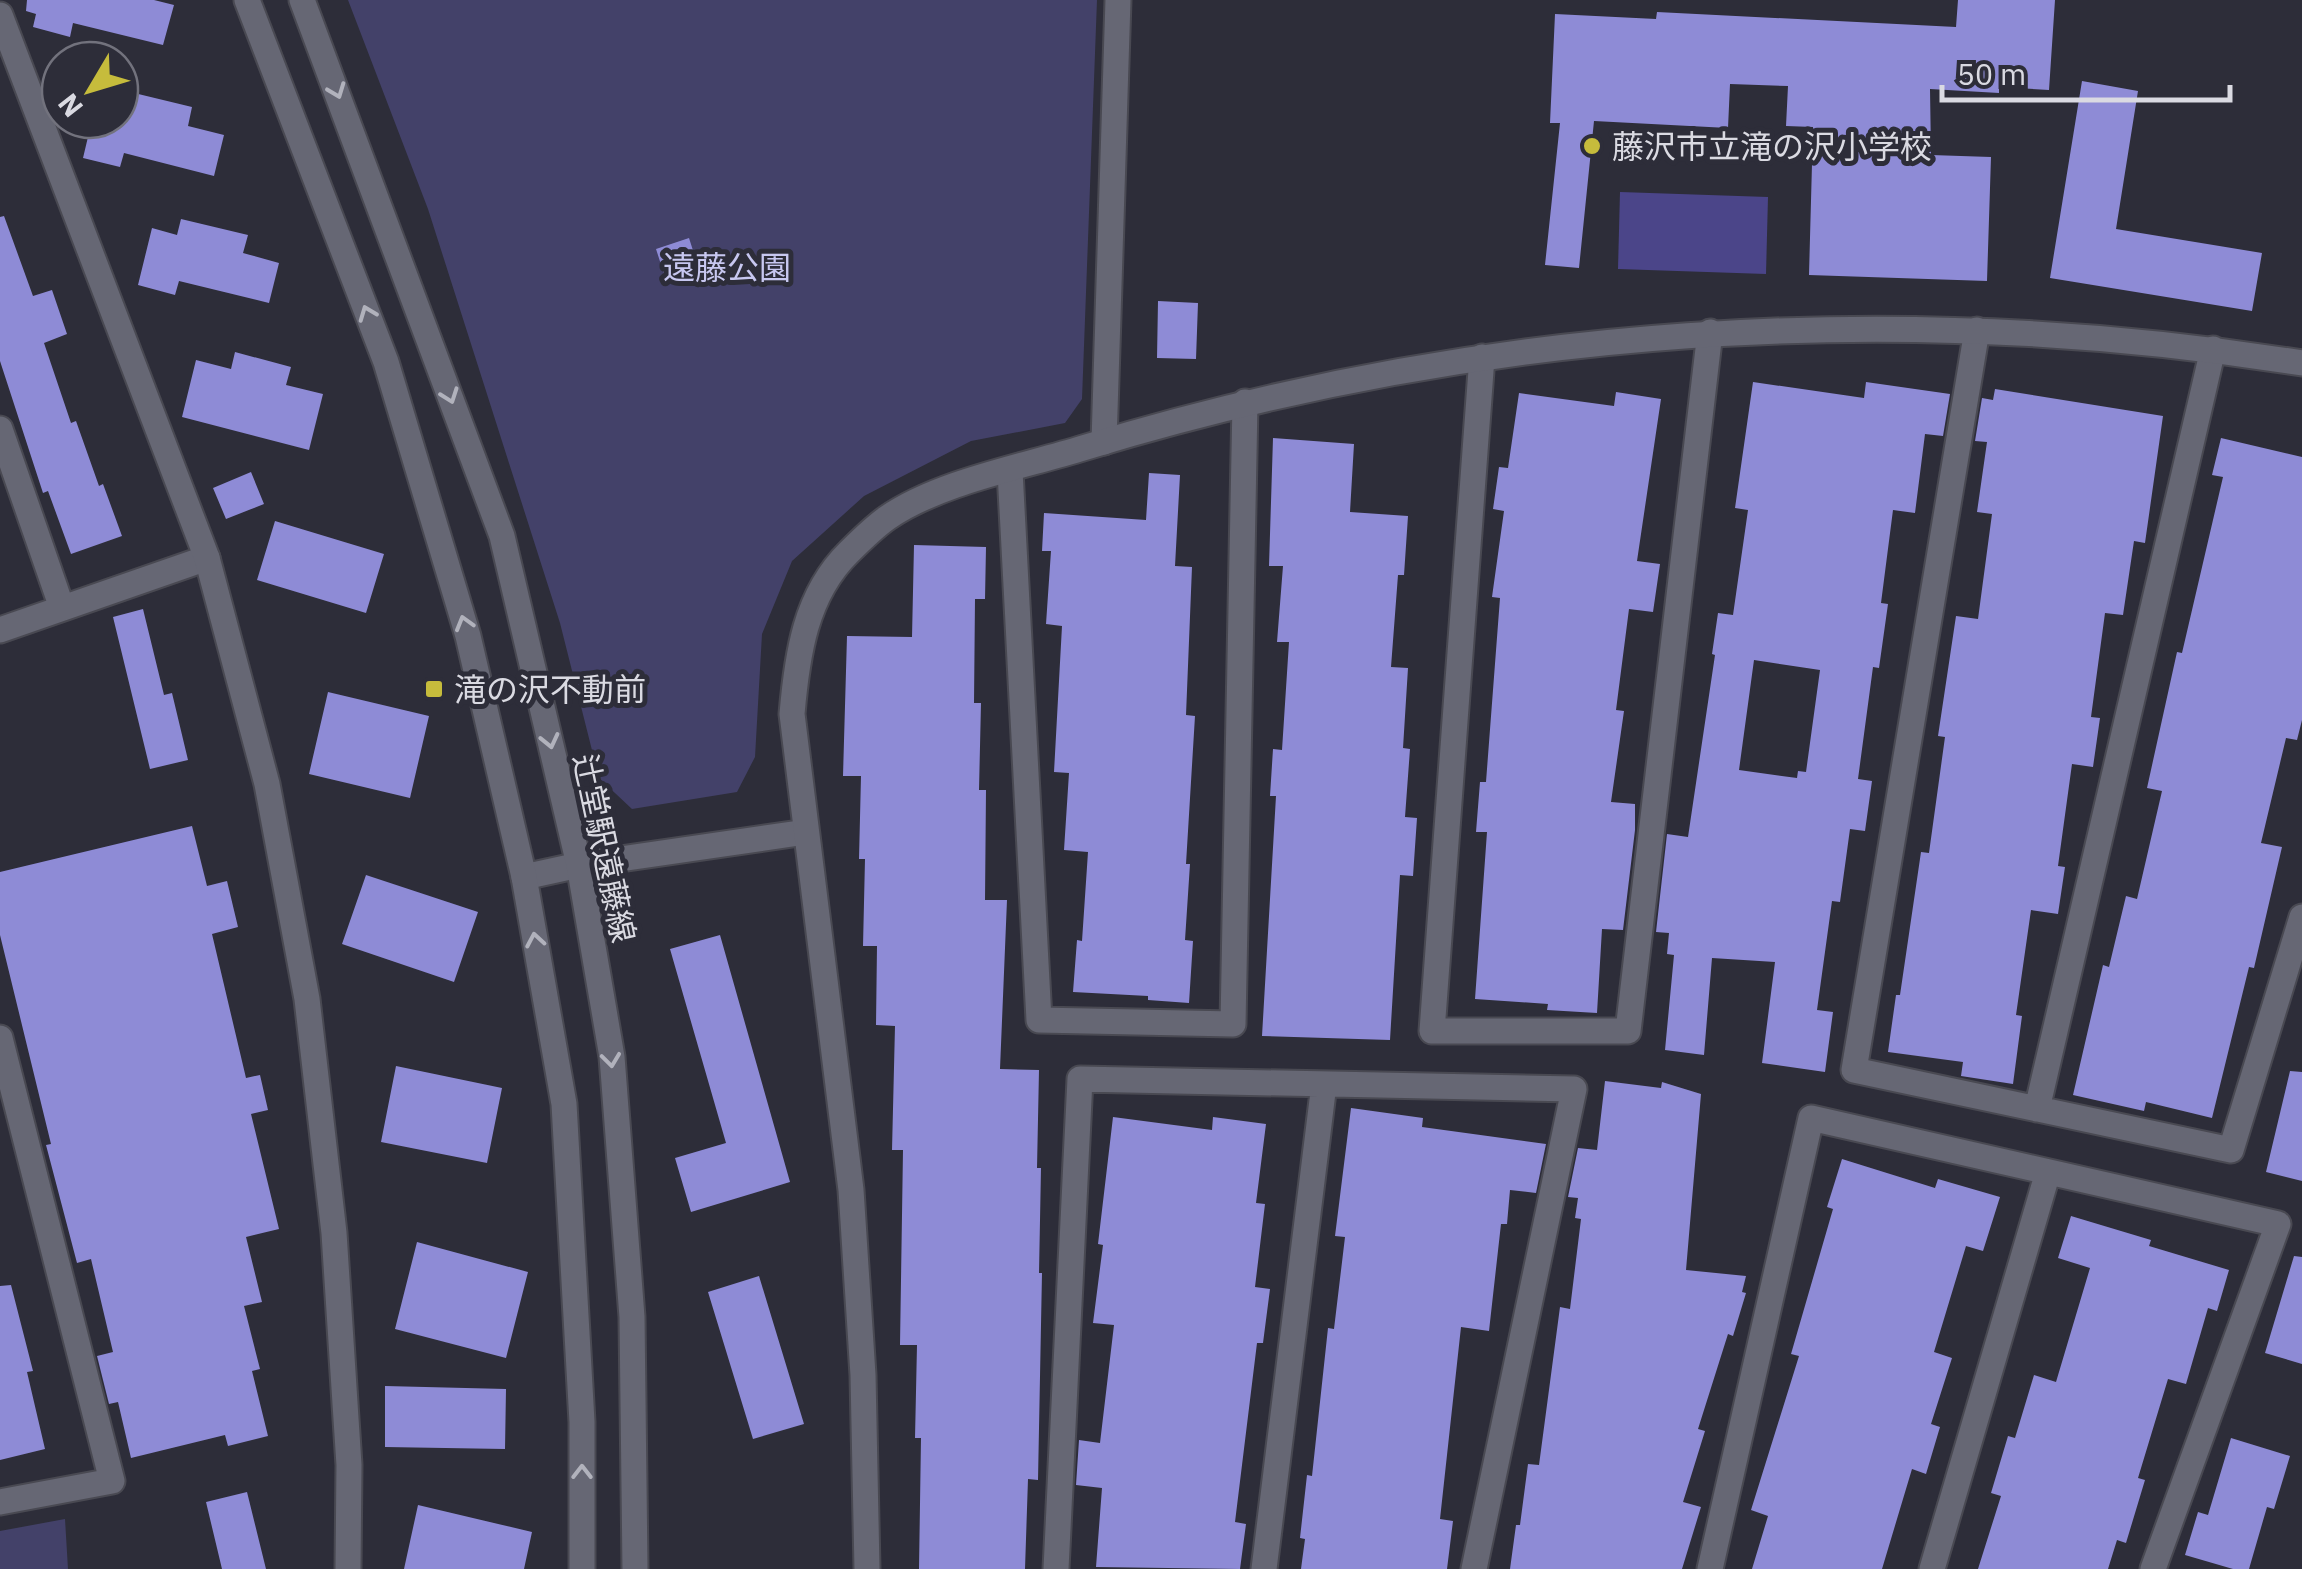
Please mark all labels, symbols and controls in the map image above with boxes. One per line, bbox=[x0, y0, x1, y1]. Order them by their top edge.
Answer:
north arrow bbox=[40, 40, 140, 140]
scale bar bbox=[1942, 40, 2230, 102]
text: 50 m bbox=[1957, 54, 2026, 93]
one-way arrow bbox=[326, 81, 346, 99]
text: N bbox=[49, 86, 91, 125]
place label: 藤沢市立滝の沢小学校 bbox=[1612, 125, 1932, 167]
marker: 藤沢市立滝の沢小学校 bbox=[1581, 135, 1603, 157]
park label: 遠藤公園 bbox=[663, 246, 791, 288]
one-way arrow bbox=[358, 305, 379, 322]
one-way arrow bbox=[438, 386, 459, 403]
one-way arrow bbox=[455, 615, 476, 632]
place label: 滝の沢不動前 bbox=[454, 668, 646, 710]
marker: 滝の沢不動前 bbox=[423, 678, 445, 700]
one-way arrow bbox=[538, 732, 559, 749]
street label: 辻堂駅遠藤線 bbox=[564, 750, 646, 946]
one-way arrow bbox=[525, 931, 546, 948]
one-way arrow bbox=[600, 1052, 621, 1068]
one-way arrow bbox=[571, 1463, 593, 1478]

